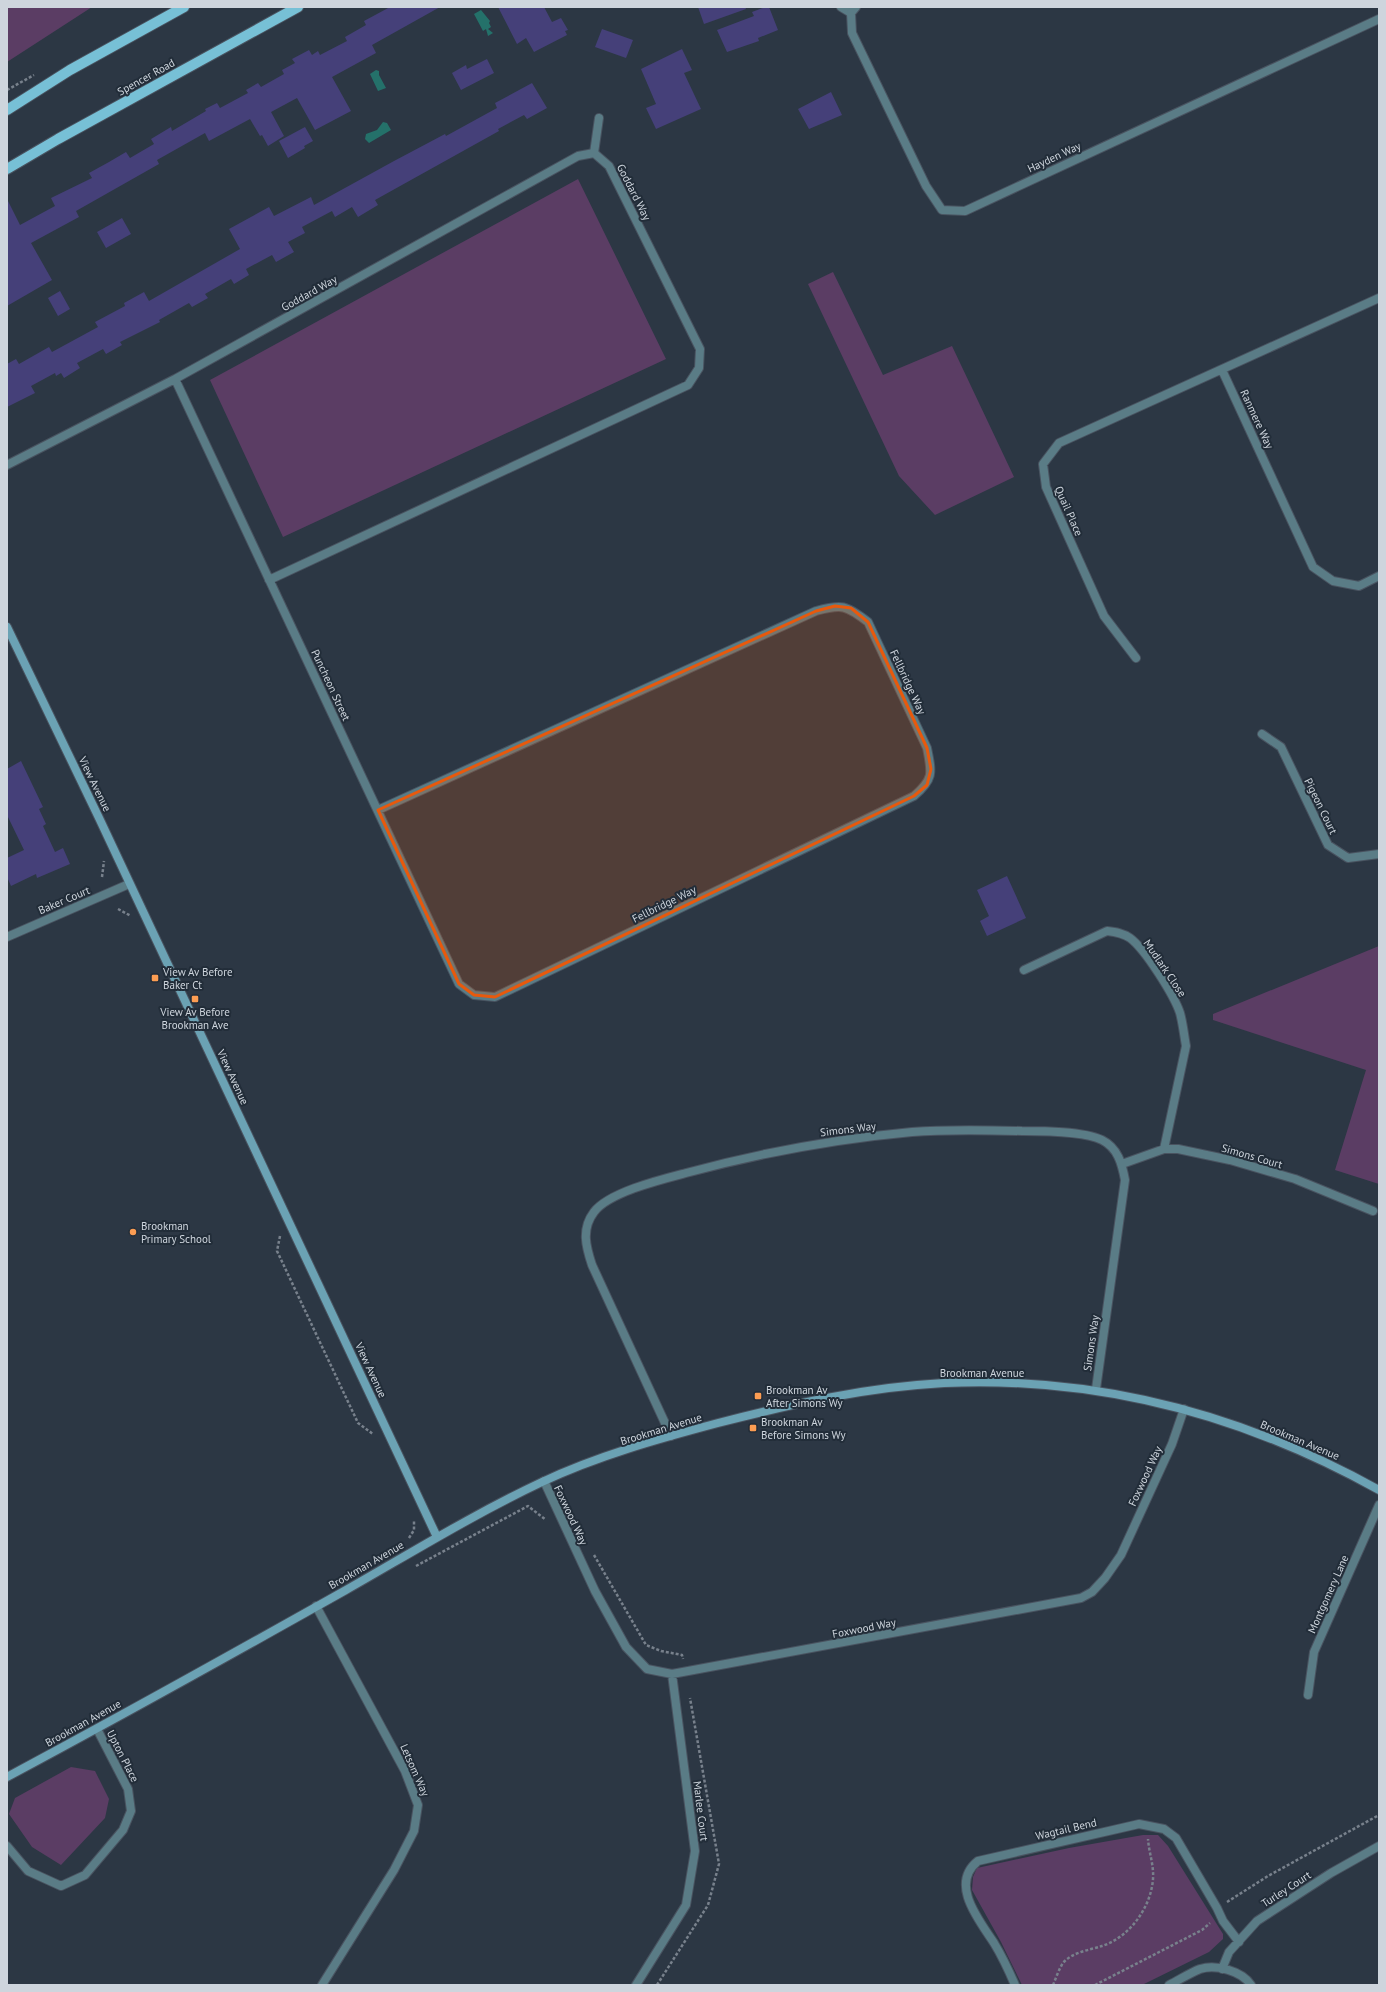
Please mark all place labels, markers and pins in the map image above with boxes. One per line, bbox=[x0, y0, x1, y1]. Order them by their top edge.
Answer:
place label: View Av Before Baker Ct bbox=[162, 965, 233, 992]
marker: View Av Before Baker Ct bbox=[150, 973, 160, 983]
marker: View Av Before Brookman Ave bbox=[190, 994, 200, 1004]
place label: View Av Before Brookman Ave bbox=[159, 1005, 230, 1032]
place label: Brookman Primary School bbox=[141, 1219, 212, 1246]
marker: Brookman Primary School bbox=[128, 1227, 138, 1237]
place label: Brookman Av After Simons Wy bbox=[766, 1383, 844, 1410]
marker: Brookman Av After Simons Wy bbox=[753, 1391, 763, 1401]
place label: Brookman Av Before Simons Wy bbox=[761, 1415, 846, 1442]
marker: Brookman Av Before Simons Wy bbox=[748, 1423, 758, 1433]

